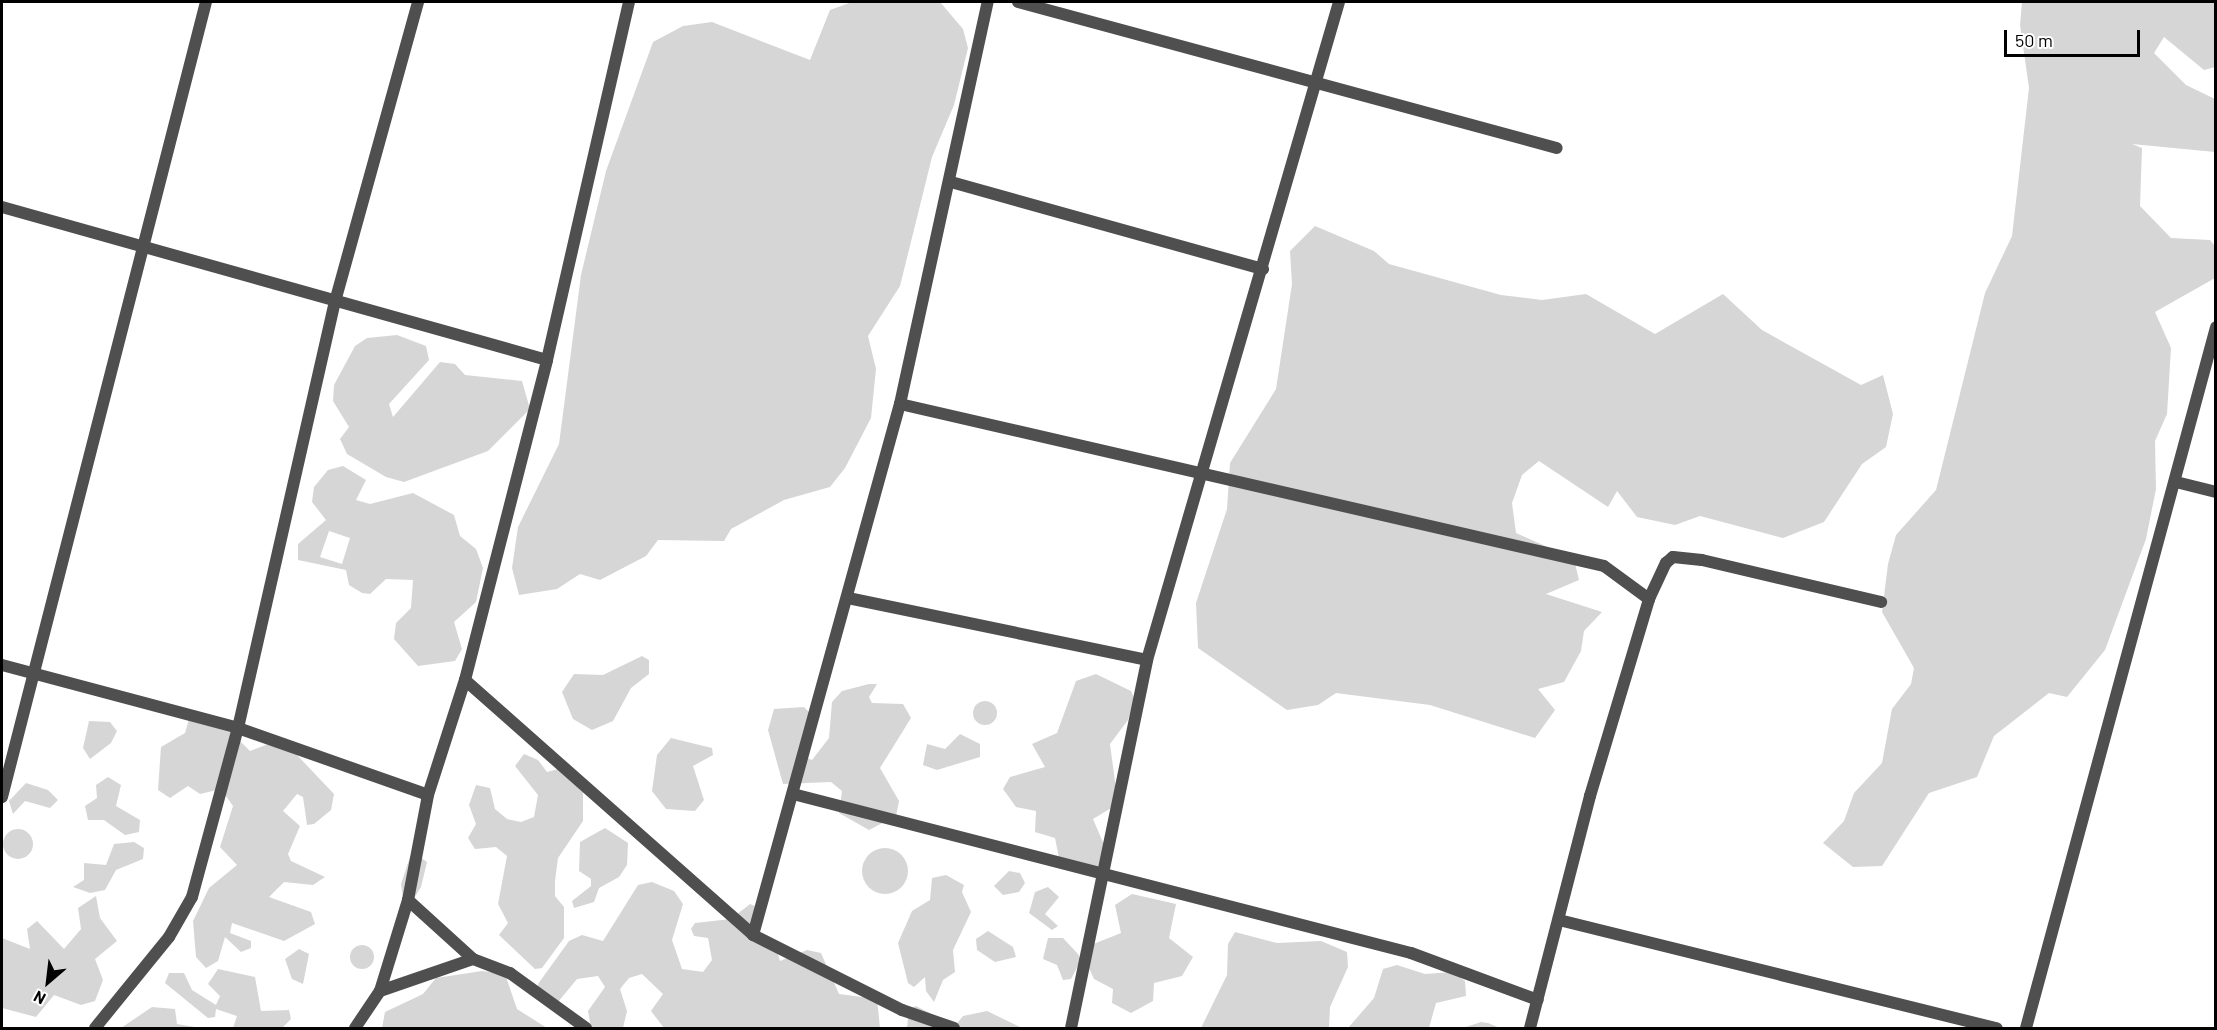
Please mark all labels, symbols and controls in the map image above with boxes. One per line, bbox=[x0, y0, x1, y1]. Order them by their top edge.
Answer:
scale bar bbox=[2007, 18, 2144, 56]
text: 50 m bbox=[2015, 29, 2053, 51]
north arrow bbox=[18, 952, 78, 1012]
text: N bbox=[30, 987, 48, 1009]

